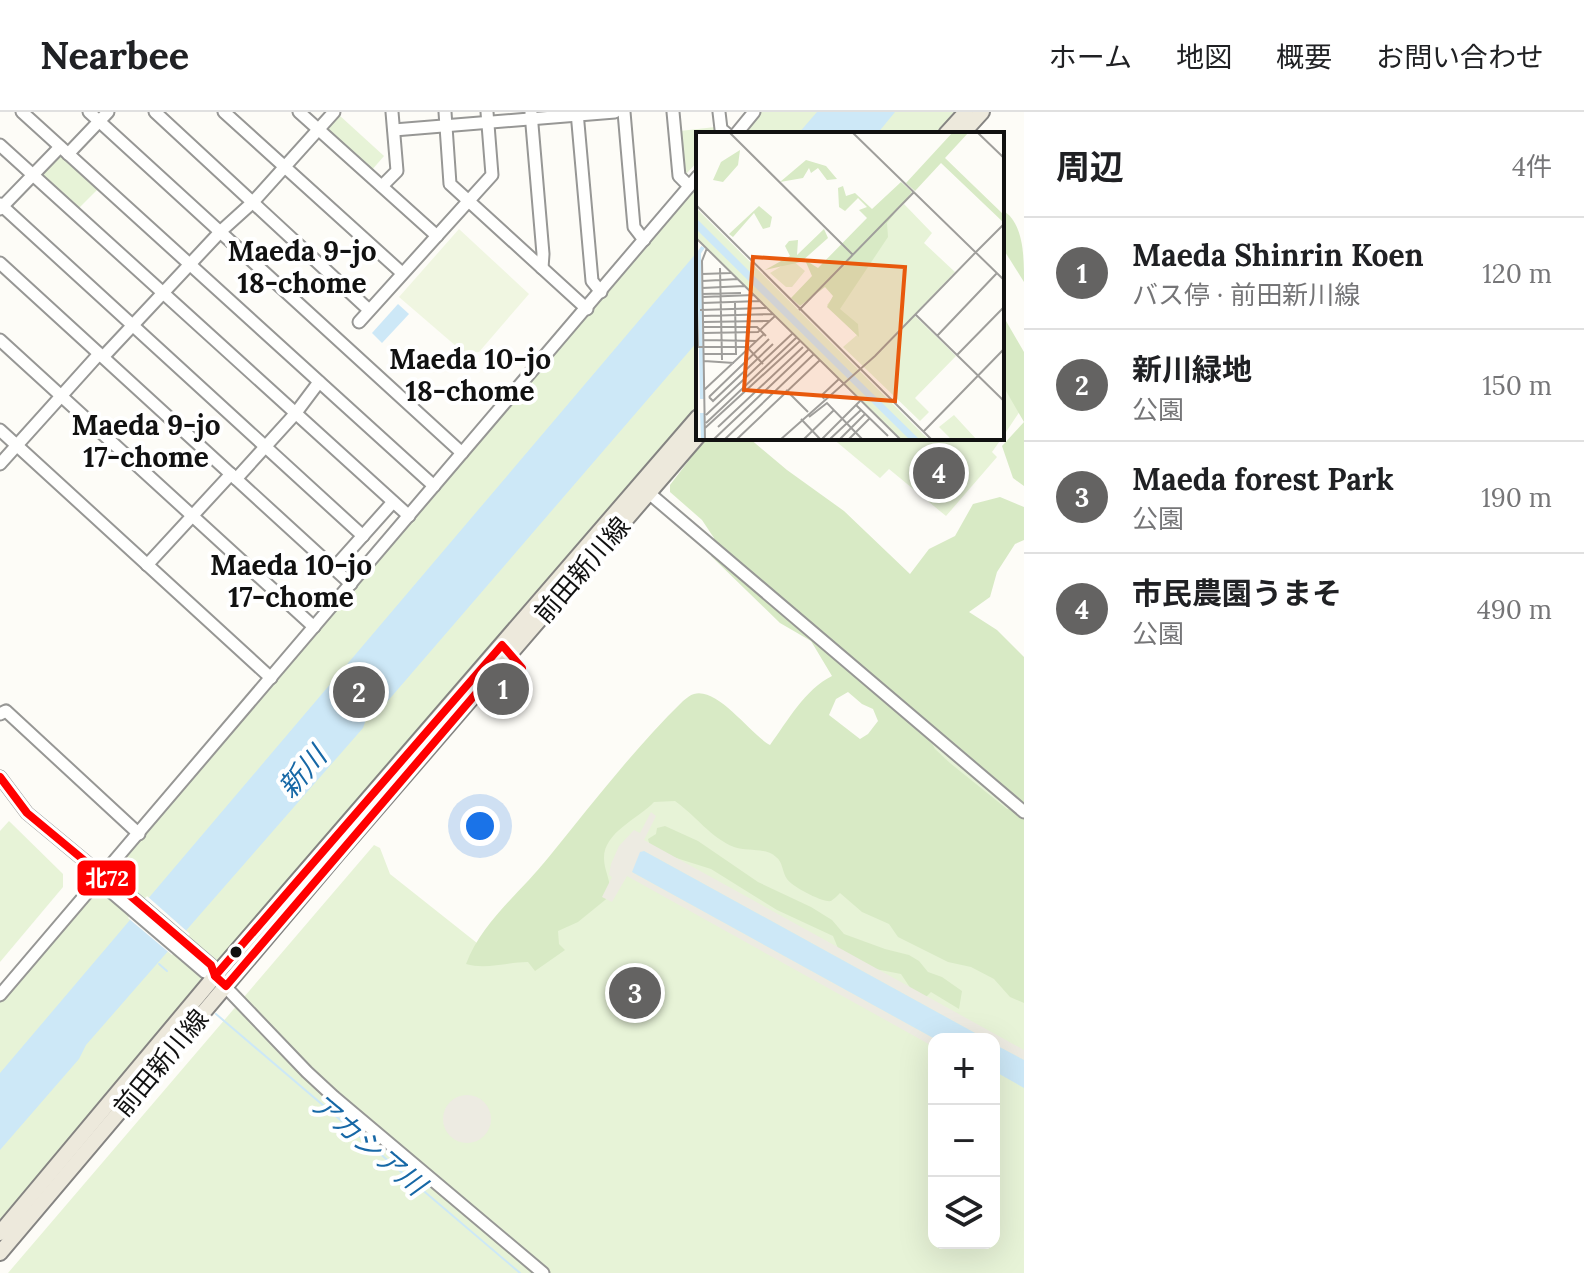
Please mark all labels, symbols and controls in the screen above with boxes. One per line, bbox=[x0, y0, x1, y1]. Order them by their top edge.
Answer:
text: Nearbee bbox=[40, 31, 189, 79]
text: ホーム bbox=[1049, 39, 1132, 75]
text: 地図 bbox=[1176, 39, 1232, 75]
text: 概要 bbox=[1276, 39, 1332, 75]
text: お問い合わせ bbox=[1376, 39, 1544, 75]
inset map bbox=[696, 132, 1004, 440]
text: 周辺 bbox=[1056, 145, 1124, 188]
text: 4件 bbox=[1512, 150, 1552, 183]
district label: Maeda 9-jo 18-chome bbox=[227, 233, 377, 301]
text: Maeda Shinrin Koen bbox=[1132, 236, 1424, 274]
text: 1 bbox=[1077, 257, 1087, 290]
text: 120 m bbox=[1482, 257, 1552, 290]
text: バス停 · 前田新川線 bbox=[1132, 278, 1360, 311]
district label: Maeda 10-jo 18-chome bbox=[389, 341, 551, 409]
text: 新川緑地 bbox=[1132, 350, 1252, 388]
text: 2 bbox=[1075, 369, 1089, 402]
text: 150 m bbox=[1482, 369, 1552, 402]
text: 公園 bbox=[1132, 393, 1184, 426]
district label: Maeda 9-jo 17-chome bbox=[71, 407, 221, 475]
pin: 4 bbox=[913, 443, 965, 503]
text: Maeda forest Park bbox=[1132, 460, 1394, 498]
text: 3 bbox=[1075, 481, 1089, 514]
text: 190 m bbox=[1481, 481, 1552, 514]
text: 公園 bbox=[1132, 502, 1184, 535]
street label: 前田新川線 bbox=[527, 510, 637, 630]
district label: Maeda 10-jo 17-chome bbox=[210, 547, 372, 615]
text: 市民農園うまそ bbox=[1132, 574, 1342, 612]
text: 4 bbox=[1075, 593, 1089, 626]
text: 490 m bbox=[1477, 593, 1552, 626]
text: 公園 bbox=[1132, 617, 1184, 650]
pin: 1 bbox=[477, 659, 529, 719]
pin: 2 bbox=[333, 662, 385, 722]
water label: 新川 bbox=[270, 737, 336, 805]
your location bbox=[460, 806, 500, 846]
line badge: 北72 bbox=[76, 859, 137, 897]
text: 北72 bbox=[85, 864, 129, 892]
unlabelled marker bbox=[228, 944, 244, 960]
pin: 3 bbox=[609, 963, 661, 1023]
street label: 前田新川線 bbox=[106, 1002, 215, 1123]
map controls bbox=[928, 1033, 1000, 1249]
button: + bbox=[928, 1033, 1000, 1105]
water label: アカシア川 bbox=[303, 1085, 435, 1205]
button: − bbox=[928, 1105, 1000, 1177]
button: layers bbox=[928, 1177, 1000, 1249]

